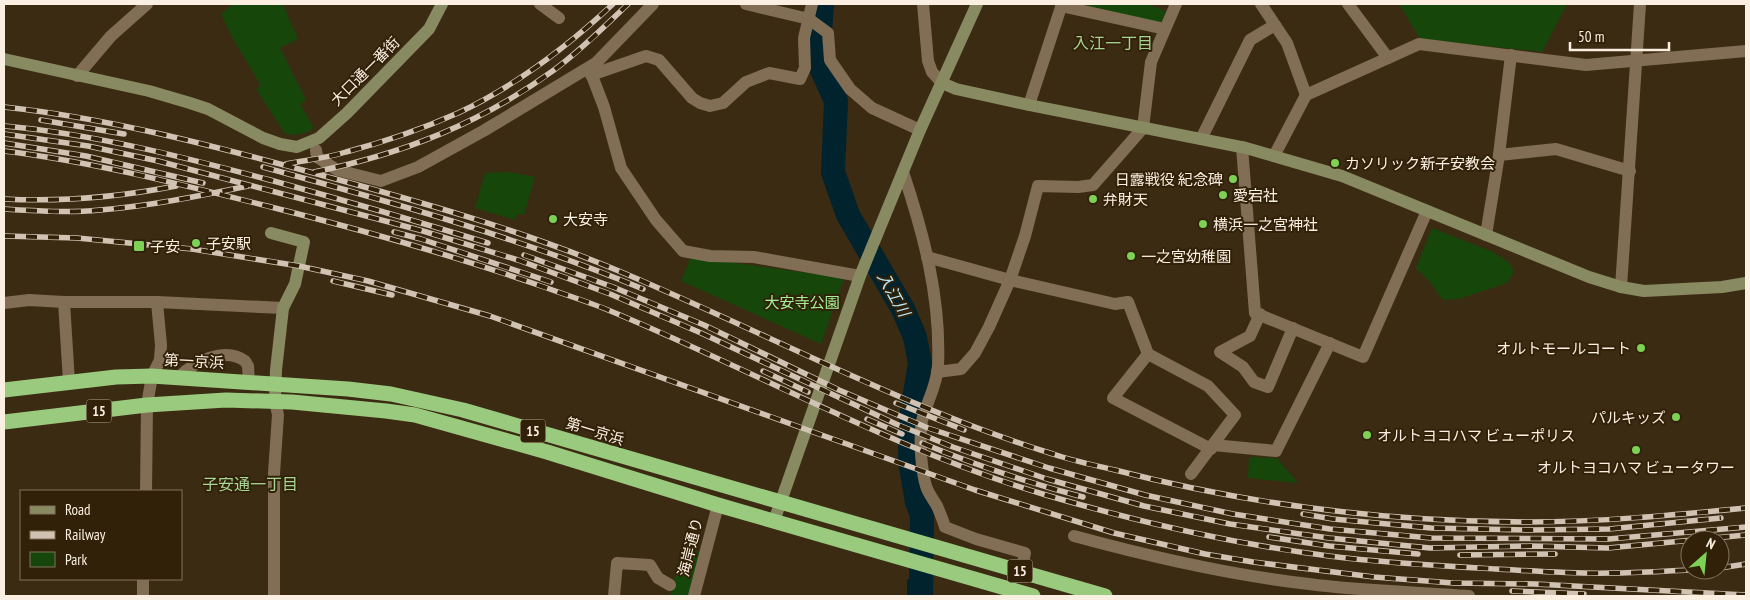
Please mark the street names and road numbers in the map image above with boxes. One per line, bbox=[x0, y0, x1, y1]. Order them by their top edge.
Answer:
street label: 大口通一番街 bbox=[326, 32, 404, 110]
street label: 第一京浜 bbox=[164, 350, 224, 372]
road number: 15 bbox=[86, 400, 112, 422]
street label: 第一京浜 bbox=[564, 413, 626, 449]
road number: 15 bbox=[520, 420, 546, 442]
street label: 海岸通り bbox=[674, 516, 706, 578]
road number: 15 bbox=[1008, 560, 1032, 582]

